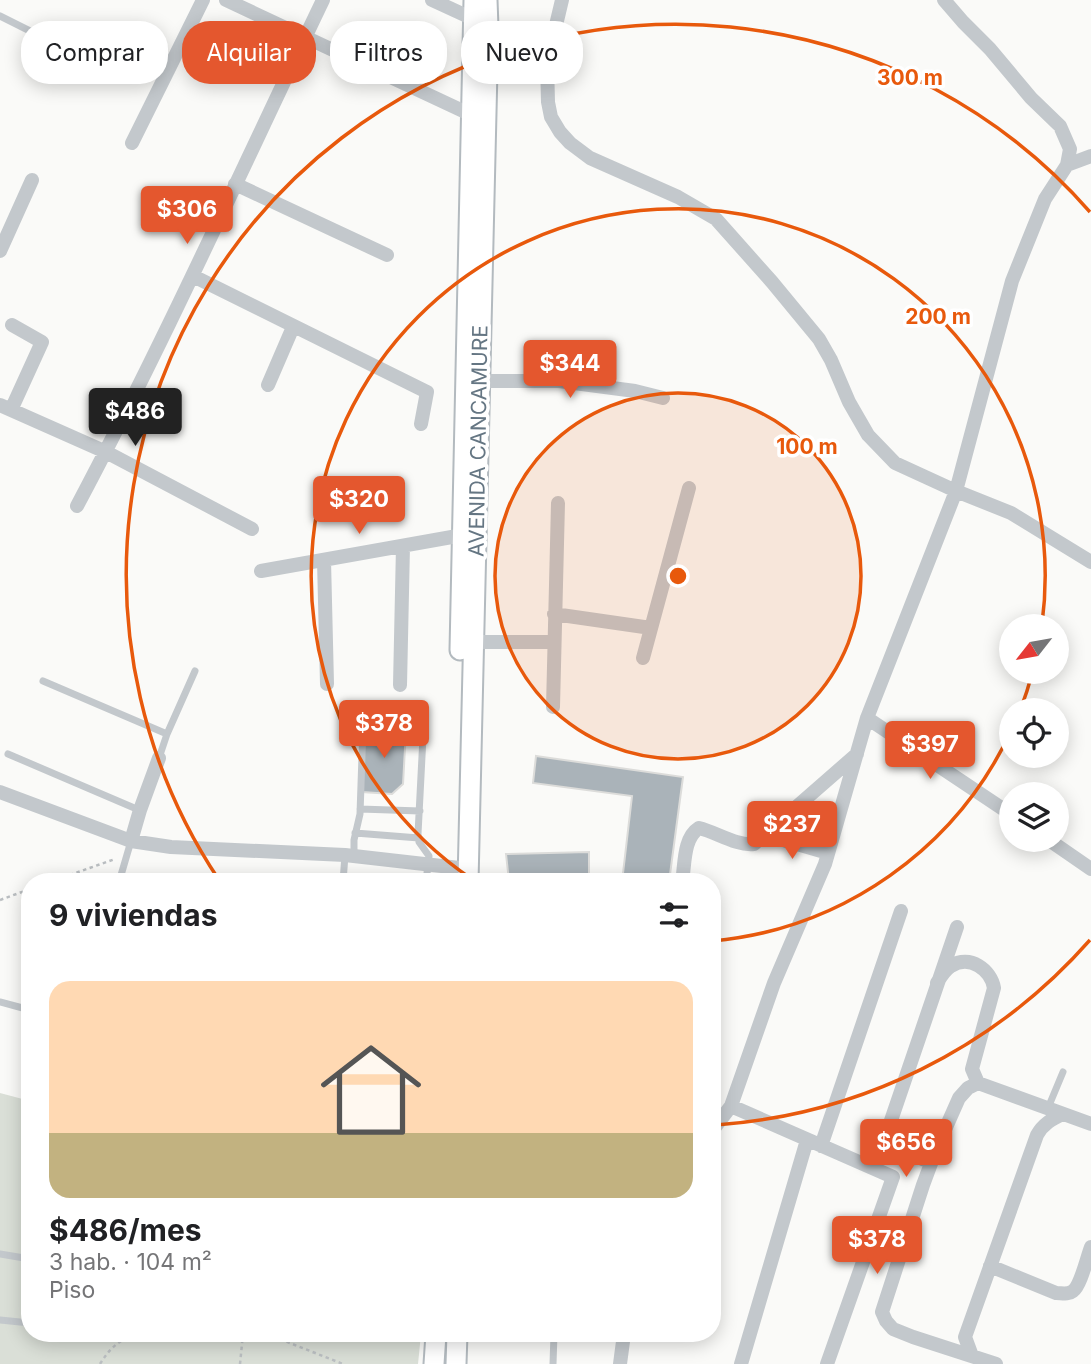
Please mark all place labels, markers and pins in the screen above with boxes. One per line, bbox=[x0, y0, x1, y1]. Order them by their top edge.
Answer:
pin: $306 bbox=[146, 187, 228, 246]
pin: $344 bbox=[529, 340, 611, 400]
pin: $486 bbox=[94, 388, 176, 448]
pin: $320 bbox=[318, 476, 400, 536]
centre of rings bbox=[666, 564, 690, 588]
pin: $378 bbox=[343, 700, 425, 760]
pin: $397 bbox=[889, 722, 971, 781]
pin: $237 bbox=[751, 802, 833, 861]
pin: $656 bbox=[865, 1120, 947, 1179]
pin: $378 bbox=[836, 1216, 918, 1276]

